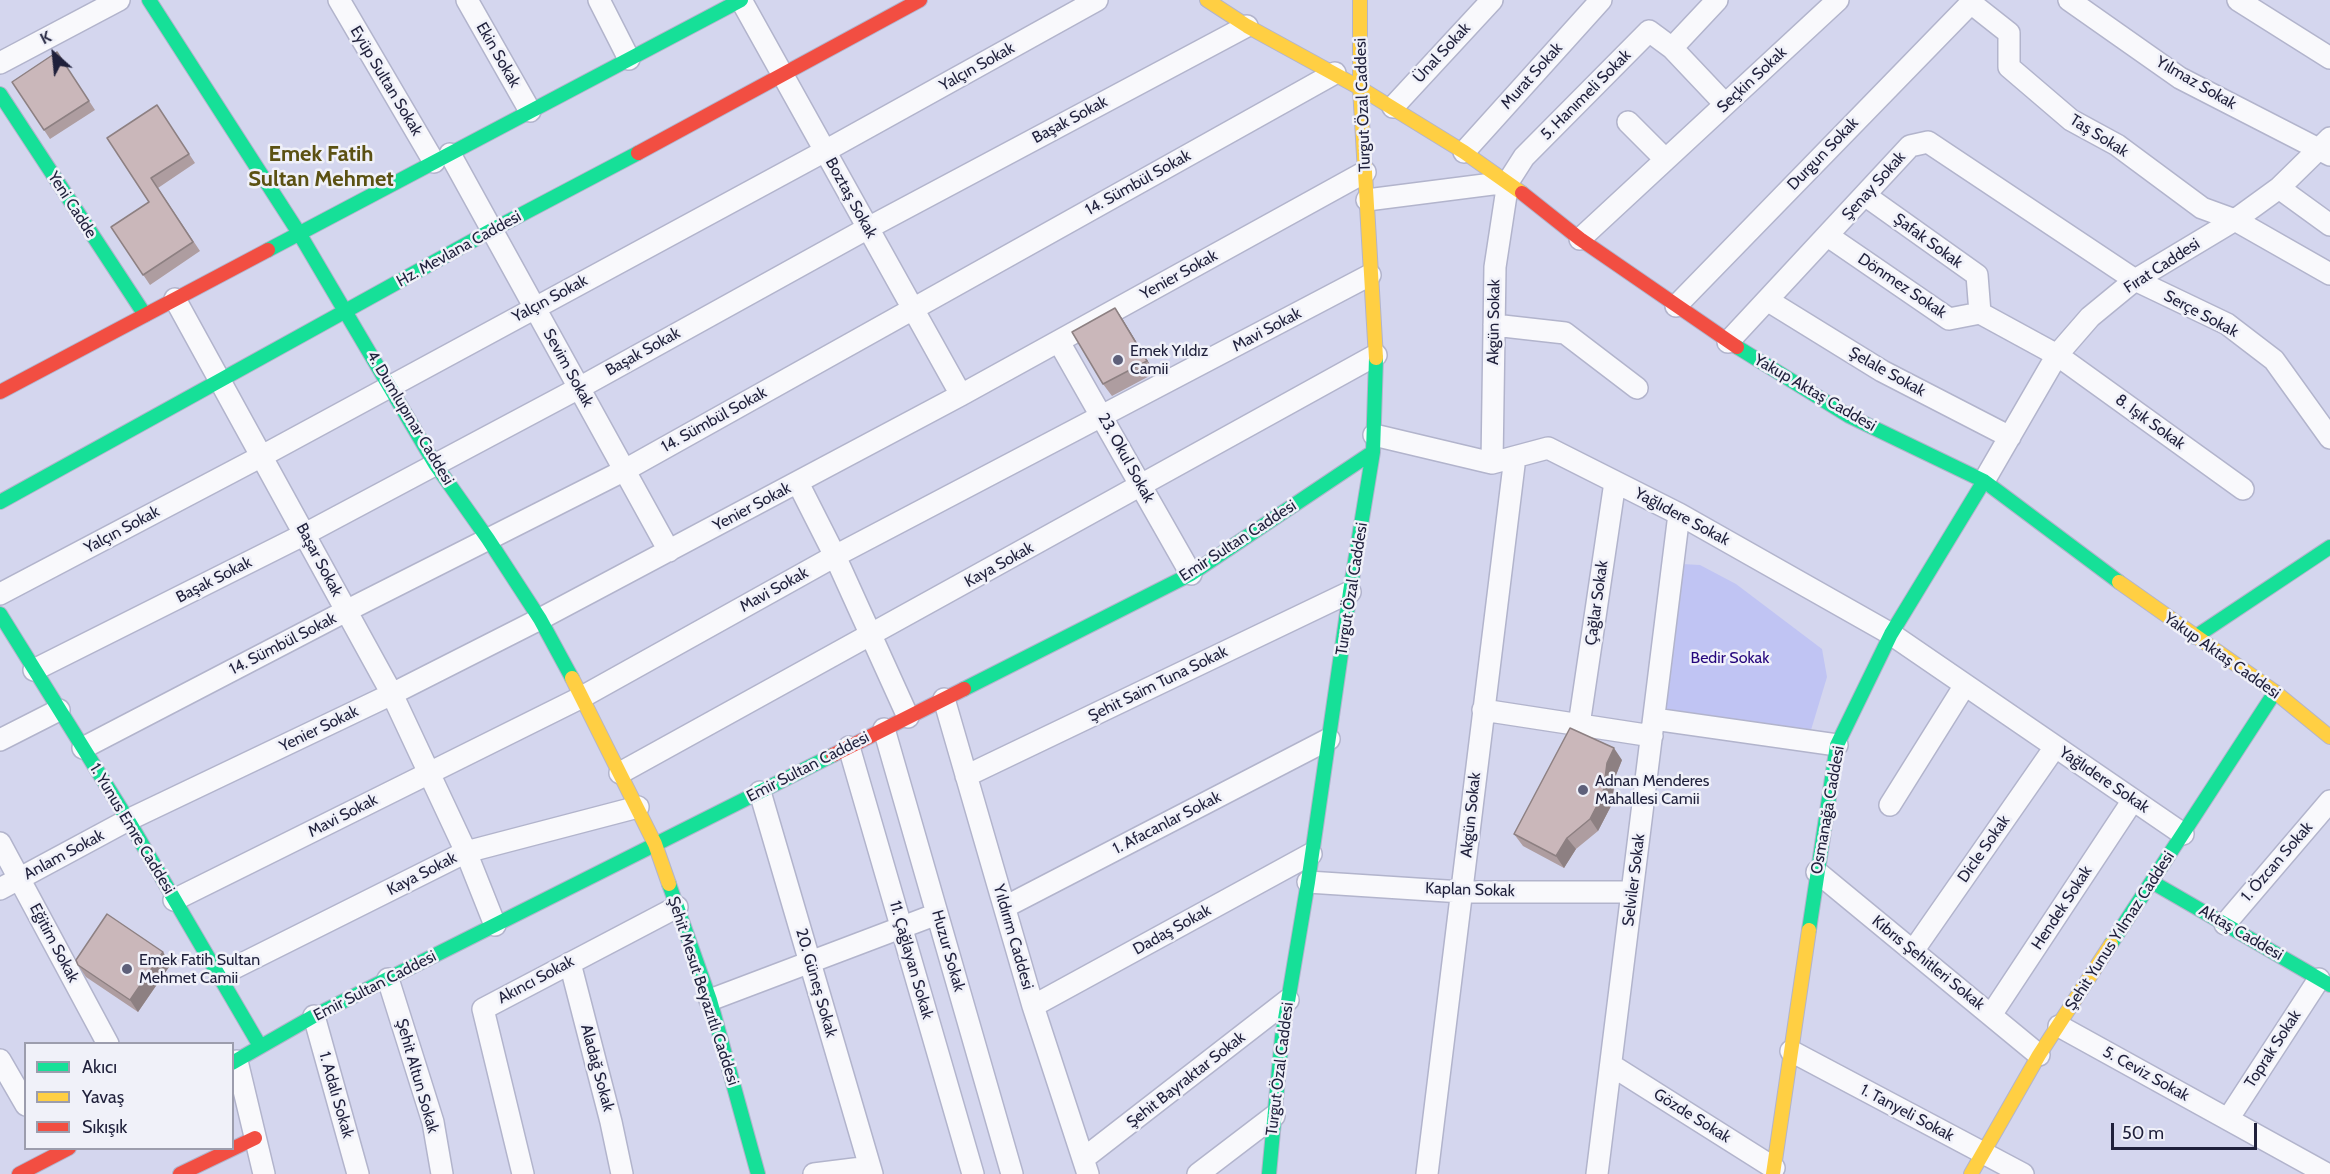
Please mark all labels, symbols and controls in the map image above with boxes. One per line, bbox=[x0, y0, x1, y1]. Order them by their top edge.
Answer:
street label: Ekin Sokak bbox=[472, 19, 524, 91]
street label: Ünal Sokak bbox=[1409, 19, 1475, 87]
street label: Eyüp Sultan Sokak bbox=[346, 23, 426, 139]
north arrow bbox=[24, 24, 84, 84]
text: K bbox=[37, 27, 54, 48]
street label: Turgut Özal Caddesi bbox=[1351, 38, 1375, 172]
street label: Yalçın Sokak bbox=[936, 39, 1018, 95]
street label: Murat Sokak bbox=[1497, 39, 1567, 113]
street label: Seçkin Sokak bbox=[1713, 43, 1791, 117]
street label: 5. Hanımeli Sokak bbox=[1537, 46, 1635, 144]
street label: Yılmaz Sokak bbox=[2152, 52, 2240, 114]
street label: Başak Sokak bbox=[1029, 92, 1111, 148]
street label: Taş Sokak bbox=[2066, 110, 2132, 162]
street label: Durgun Sokak bbox=[1783, 114, 1863, 194]
district label: Emek Fatih Sultan Mehmet bbox=[248, 142, 394, 194]
street label: 14. Sümbül Sokak bbox=[1082, 146, 1194, 220]
street label: Şenay Sokak bbox=[1838, 148, 1910, 224]
street label: Boztaş Sokak bbox=[821, 154, 881, 242]
street label: Yeni Cadde bbox=[43, 168, 101, 242]
street label: Hz. Mevlana Caddesi bbox=[393, 207, 525, 291]
street label: Şafak Sokak bbox=[1890, 210, 1966, 272]
street label: Fırat Caddesi bbox=[2120, 234, 2204, 298]
street label: Yenier Sokak bbox=[1137, 246, 1221, 304]
street label: Dönmez Sokak bbox=[1854, 249, 1950, 323]
street label: Yalçın Sokak bbox=[509, 271, 591, 327]
street label: Akgün Sokak bbox=[1484, 279, 1504, 365]
street label: Serçe Sokak bbox=[2161, 286, 2241, 342]
street label: Mavi Sokak bbox=[1229, 304, 1305, 356]
street label: Başak Sokak bbox=[602, 324, 684, 380]
street label: Sevim Sokak bbox=[539, 326, 597, 410]
place label: Emek Yıldız Camii bbox=[1130, 341, 1208, 379]
street label: Şelale Sokak bbox=[1845, 343, 1929, 401]
street label: 4. Dumlupınar Caddesi bbox=[362, 347, 458, 489]
street label: Yakup Aktaş Caddesi bbox=[1751, 350, 1879, 436]
marker: Emek Yıldız Camii bbox=[1111, 353, 1125, 367]
street label: 14. Sümbül Sokak bbox=[658, 383, 770, 457]
street label: 8. Işık Sokak bbox=[2111, 390, 2189, 454]
street label: 23. Okul Sokak bbox=[1094, 410, 1158, 506]
street label: Yenier Sokak bbox=[710, 479, 794, 535]
street label: Yağlıdere Sokak bbox=[1631, 484, 1733, 550]
street label: Emir Sultan Caddesi bbox=[1176, 496, 1300, 586]
street label: Yalçın Sokak bbox=[81, 502, 163, 558]
street label: Başar Sokak bbox=[292, 520, 346, 600]
street label: Turgut Özal Caddesi bbox=[1332, 521, 1372, 657]
street label: Kaya Sokak bbox=[961, 538, 1037, 592]
street label: Başak Sokak bbox=[173, 553, 255, 607]
street label: Çağlar Sokak bbox=[1582, 559, 1612, 647]
street label: Mavi Sokak bbox=[736, 563, 812, 617]
street label: 14. Sümbül Sokak bbox=[226, 609, 340, 679]
street label: Yakup Aktaş Caddesi bbox=[2160, 609, 2284, 703]
street label: Şehit Saim Tuna Sokak bbox=[1085, 642, 1231, 726]
park label: Bedir Sokak bbox=[1691, 648, 1769, 668]
street label: Yenier Sokak bbox=[277, 702, 361, 756]
street label: Emir Sultan Caddesi bbox=[743, 728, 873, 806]
street label: Yağlıdere Sokak bbox=[2055, 743, 2153, 817]
street label: Osmanağa Caddesi bbox=[1807, 744, 1849, 876]
street label: 1. Yunus Emre Caddesi bbox=[85, 760, 179, 898]
street label: Akgün Sokak bbox=[1457, 771, 1485, 859]
place label: Adnan Menderes Mahallesi Camii bbox=[1595, 771, 1709, 809]
marker: Adnan Menderes Mahallesi Camii bbox=[1576, 783, 1590, 797]
street label: 1. Afacanlar Sokak bbox=[1110, 787, 1224, 859]
street label: Mavi Sokak bbox=[305, 790, 381, 842]
street label: Dicle Sokak bbox=[1954, 812, 2014, 886]
street label: 1. Özcan Sokak bbox=[2237, 818, 2317, 906]
street label: Anlam Sokak bbox=[21, 826, 107, 884]
street label: Selviler Sokak bbox=[1619, 833, 1649, 927]
street label: Kaya Sokak bbox=[384, 848, 460, 900]
street label: Şehit Yunus Yılmaz Caddesi bbox=[2061, 848, 2179, 1014]
street label: Hendek Sokak bbox=[2028, 862, 2096, 954]
street label: Kaplan Sokak bbox=[1425, 879, 1515, 901]
street label: Yıldırım Caddesi bbox=[989, 882, 1037, 992]
street label: Şehit Mesut Beyazıtlı Caddesi bbox=[663, 894, 743, 1088]
street label: 11. Çağlayan Sokak bbox=[885, 899, 937, 1021]
street label: Eğitim Sokak bbox=[25, 900, 83, 986]
street label: Dadaş Sokak bbox=[1130, 901, 1214, 959]
street label: Aktaş Caddesi bbox=[2196, 901, 2286, 965]
street label: Huzur Sokak bbox=[927, 908, 969, 994]
street label: Kıbrıs Şehitleri Sokak bbox=[1868, 912, 1988, 1014]
street label: 20. Güneş Sokak bbox=[791, 926, 841, 1040]
street label: Emir Sultan Caddesi bbox=[310, 947, 440, 1025]
place label: Emek Fatih Sultan Mehmet Camii bbox=[139, 950, 260, 988]
street label: Akıncı Sokak bbox=[495, 952, 577, 1008]
marker: Emek Fatih Sultan Mehmet Camii bbox=[120, 962, 134, 976]
street label: Turgut Özal Caddesi bbox=[1262, 1001, 1298, 1137]
street label: Toprak Sokak bbox=[2241, 1007, 2305, 1091]
street label: Şehit Altun Sokak bbox=[391, 1016, 443, 1136]
street label: Aladağ Sokak bbox=[576, 1022, 618, 1114]
street label: Şehit Bayraktar Sokak bbox=[1123, 1028, 1249, 1132]
legend bbox=[24, 1042, 234, 1150]
street label: 5. Ceviz Sokak bbox=[2099, 1042, 2193, 1106]
street label: 1. Adalı Sokak bbox=[314, 1049, 358, 1141]
text: Akıcı bbox=[82, 1056, 117, 1078]
street label: 1. Tanyeli Sokak bbox=[1857, 1080, 1957, 1146]
street label: Gözde Sokak bbox=[1650, 1085, 1734, 1147]
text: Yavaş bbox=[82, 1086, 124, 1108]
scale bar bbox=[2114, 1111, 2260, 1149]
text: Sıkışık bbox=[82, 1116, 127, 1138]
text: 50 m bbox=[2122, 1122, 2164, 1144]

